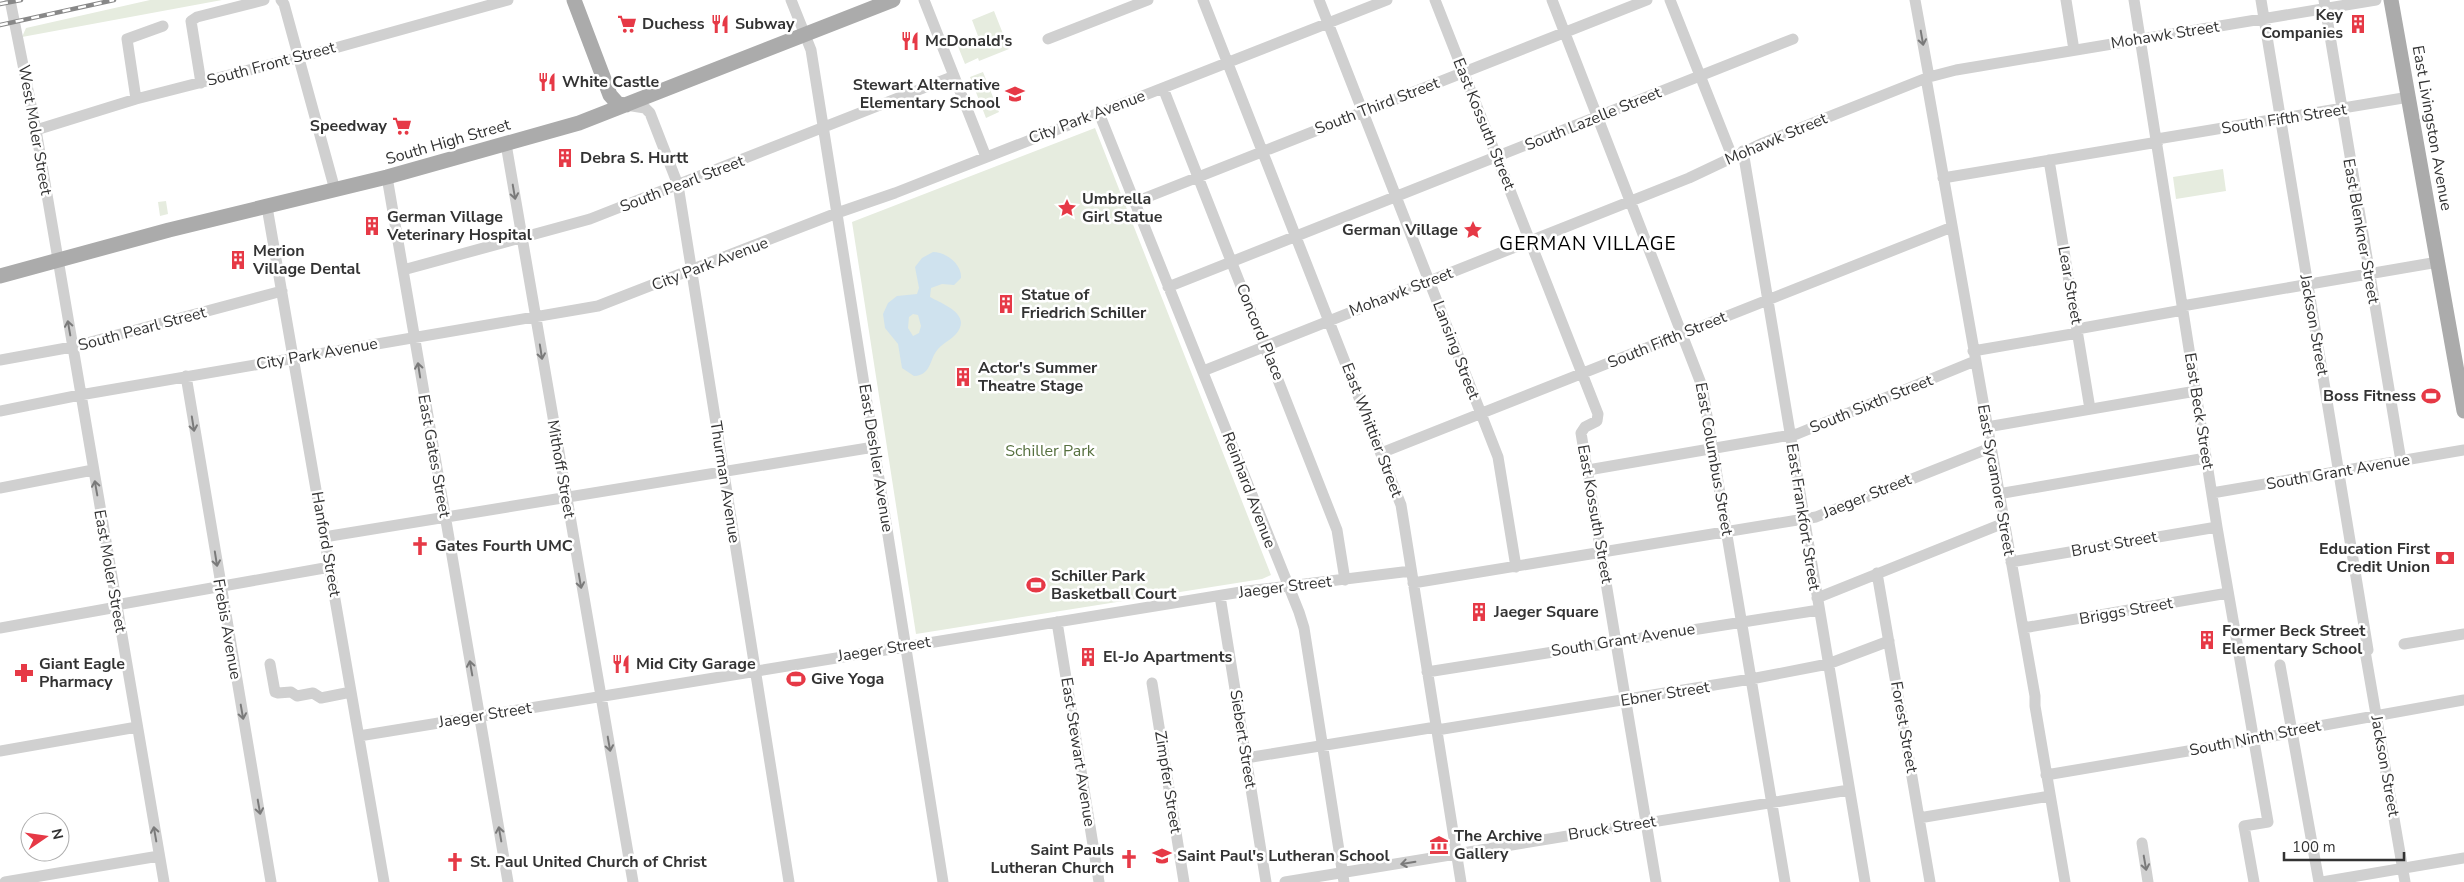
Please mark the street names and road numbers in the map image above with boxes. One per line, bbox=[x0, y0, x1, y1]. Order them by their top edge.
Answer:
street label: Mohawk Street bbox=[2109, 16, 2221, 54]
street label: South Front Street bbox=[204, 36, 338, 92]
street label: East Livingston Avenue bbox=[2407, 44, 2457, 212]
street label: East Kossuth Street bbox=[1447, 55, 1521, 194]
street label: West Moler Street bbox=[13, 63, 57, 197]
street label: South Third Street bbox=[1312, 72, 1443, 140]
street label: South Lazelle Street bbox=[1522, 81, 1665, 156]
street label: City Park Avenue bbox=[1026, 85, 1148, 149]
street label: South Fifth Street bbox=[2220, 98, 2349, 140]
street label: Mohawk Street bbox=[1721, 107, 1831, 170]
street label: South High Street bbox=[383, 114, 513, 170]
street label: South Pearl Street bbox=[617, 150, 748, 218]
street label: East Blenkner Street bbox=[2337, 157, 2385, 306]
street label: City Park Avenue bbox=[649, 232, 771, 296]
street label: Lear Street bbox=[2052, 244, 2088, 326]
street label: Mohawk Street bbox=[1346, 262, 1456, 322]
street label: Jackson Street bbox=[2294, 272, 2334, 378]
street label: Concord Place bbox=[1231, 280, 1289, 384]
street label: Lansing Street bbox=[1427, 298, 1485, 403]
street label: South Pearl Street bbox=[76, 301, 209, 357]
street label: South Fifth Street bbox=[1604, 306, 1730, 374]
street label: City Park Avenue bbox=[255, 332, 379, 376]
street label: East Beck Street bbox=[2179, 351, 2219, 471]
street label: East Whittier Street bbox=[1336, 360, 1408, 501]
street label: South Sixth Street bbox=[1806, 369, 1936, 439]
street label: East Columbus Street bbox=[1690, 381, 1738, 538]
street label: East Deshler Avenue bbox=[853, 382, 899, 534]
street label: East Gates Street bbox=[412, 393, 456, 520]
street label: East Sycamore Street bbox=[1972, 403, 2020, 558]
street label: Mithoff Street bbox=[542, 418, 581, 520]
street label: Thurman Avenue bbox=[704, 419, 746, 545]
street label: Reinhard Avenue bbox=[1217, 429, 1281, 551]
street label: East Frankfort Street bbox=[1781, 442, 1826, 592]
street label: East Kossuth Street bbox=[1572, 443, 1618, 586]
street label: South Grant Avenue bbox=[2264, 449, 2412, 495]
street label: Jaeger Street bbox=[1819, 468, 1915, 524]
street label: Hanford Street bbox=[306, 490, 346, 599]
street label: East Moler Street bbox=[88, 508, 132, 634]
street label: Brust Street bbox=[2069, 526, 2159, 562]
street label: Jaeger Street bbox=[1236, 570, 1333, 604]
street label: Frebis Avenue bbox=[207, 577, 247, 681]
street label: Briggs Street bbox=[2078, 592, 2175, 630]
street label: South Grant Avenue bbox=[1549, 618, 1697, 662]
street label: Jaeger Street bbox=[835, 631, 932, 667]
street label: East Stewart Avenue bbox=[1055, 676, 1101, 828]
street label: Ebner Street bbox=[1619, 676, 1711, 712]
street label: Forest Street bbox=[1885, 680, 1923, 775]
street label: Siebert Street bbox=[1224, 688, 1262, 790]
street label: Jaeger Street bbox=[436, 697, 533, 733]
street label: Jackson Street bbox=[2365, 713, 2405, 819]
street label: South Ninth Street bbox=[2187, 714, 2323, 762]
street label: Zimpfer Street bbox=[1149, 729, 1187, 835]
street label: Bruck Street bbox=[1566, 810, 1658, 846]

